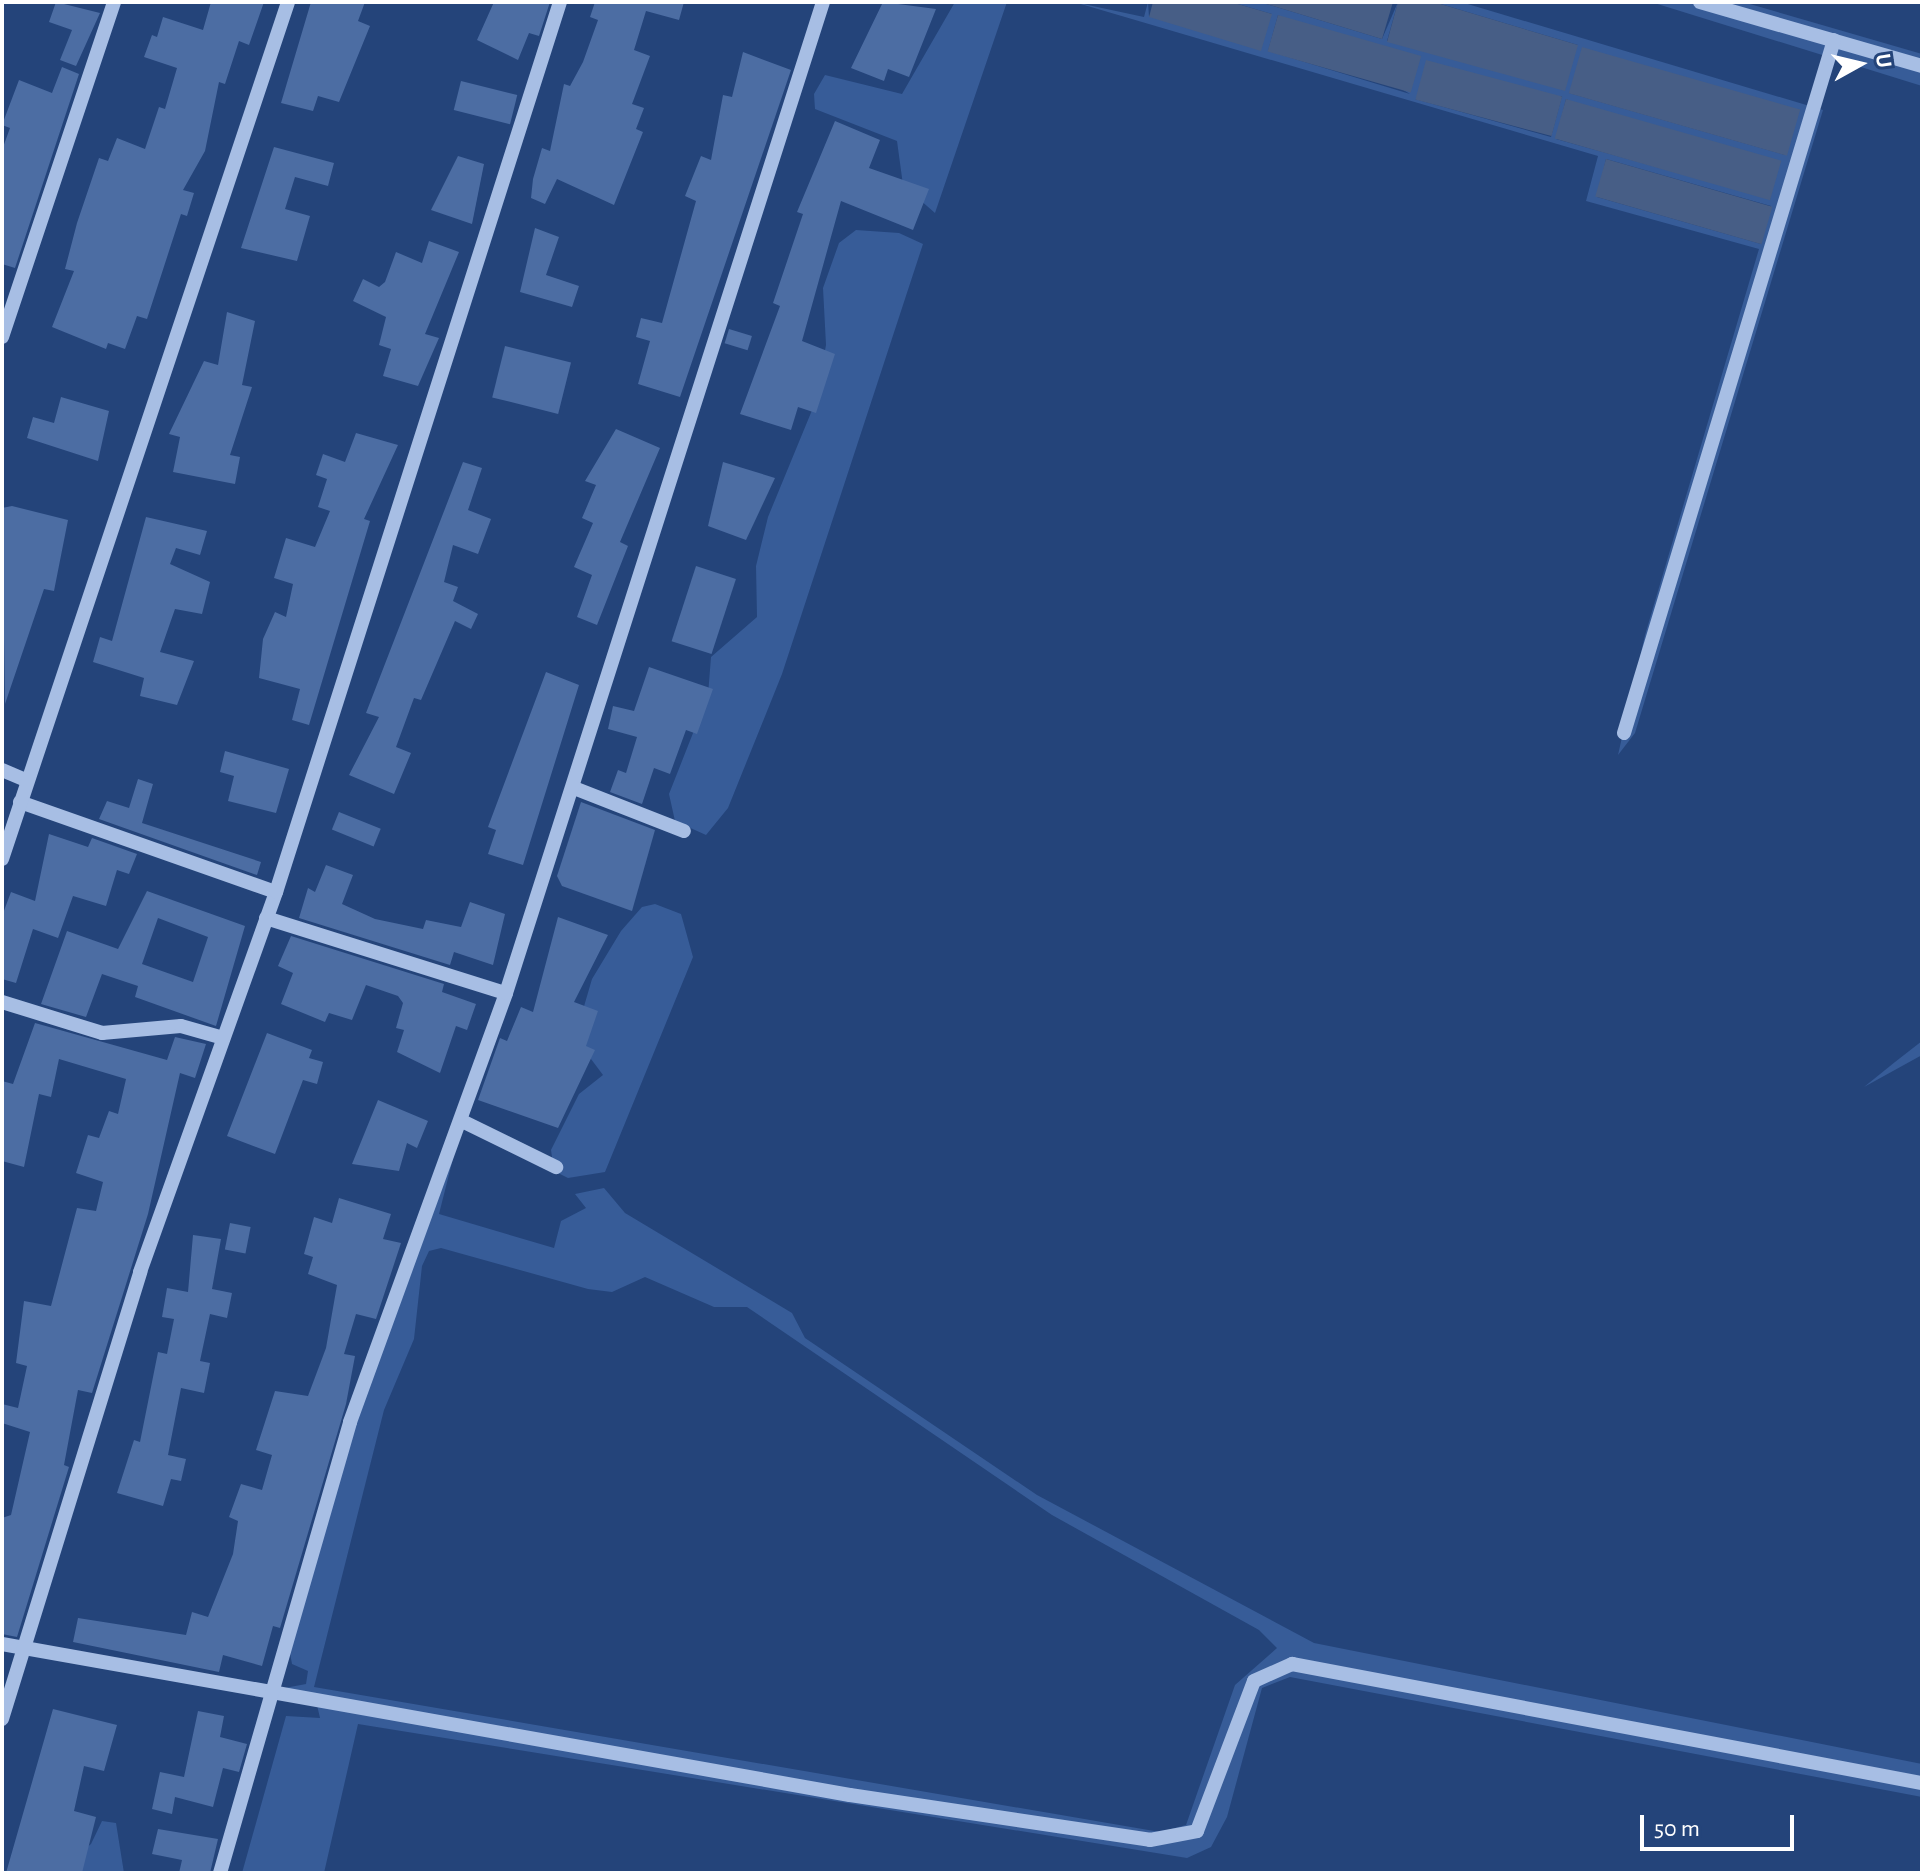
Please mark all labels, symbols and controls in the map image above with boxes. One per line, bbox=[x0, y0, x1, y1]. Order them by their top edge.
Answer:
north arrow bbox=[1820, 24, 1900, 104]
text: U bbox=[1872, 52, 1896, 69]
scale bar bbox=[1644, 1799, 1798, 1849]
text: 50 m bbox=[1654, 1817, 1700, 1841]

